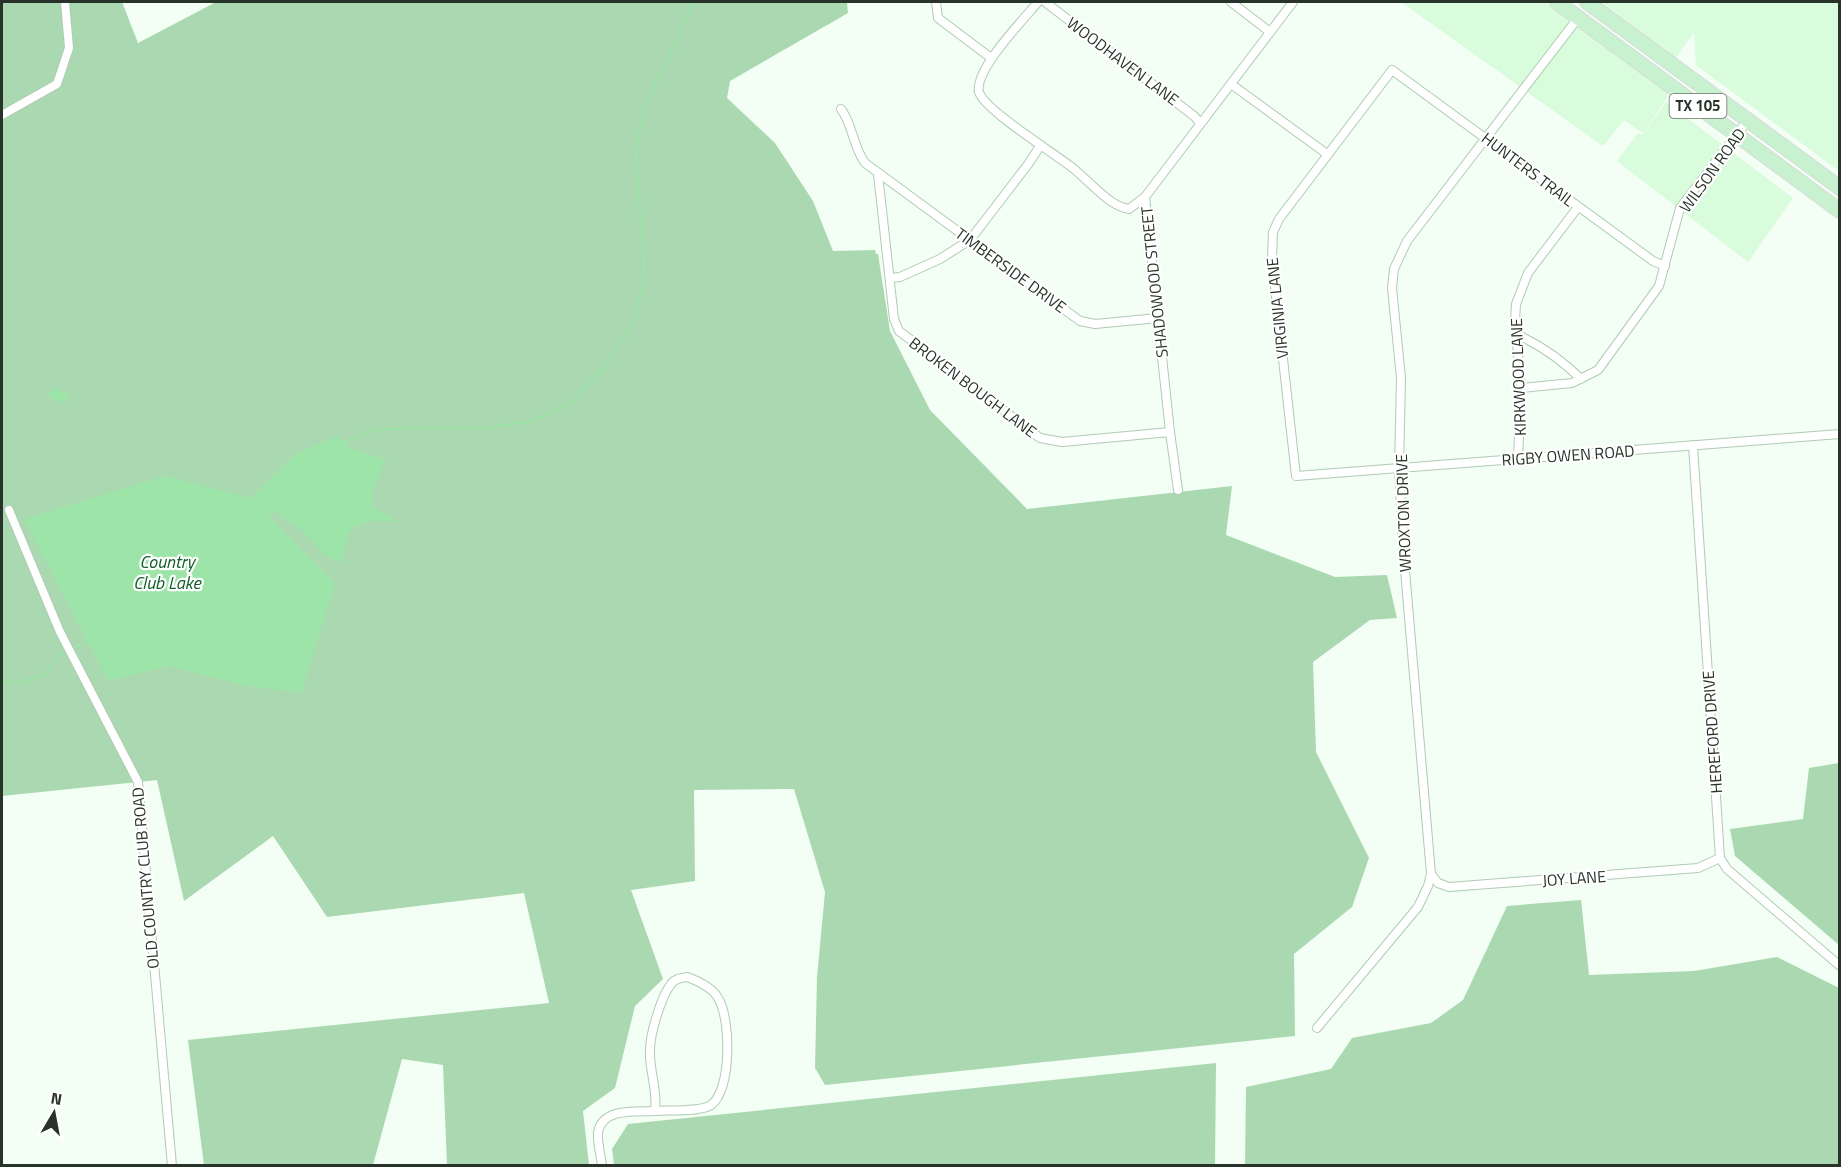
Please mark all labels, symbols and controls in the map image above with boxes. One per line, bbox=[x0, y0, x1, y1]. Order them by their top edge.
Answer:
street label: WOODHAVEN LANE bbox=[1062, 11, 1184, 111]
road number: TX 105 bbox=[1670, 94, 1726, 118]
street label: WILSON ROAD bbox=[1673, 123, 1751, 217]
street label: HUNTERS TRAIL bbox=[1477, 126, 1580, 212]
street label: SHADOWOOD STREET bbox=[1134, 205, 1174, 359]
street label: TIMBERSIDE DRIVE bbox=[951, 222, 1072, 319]
street label: VIRGINIA LANE bbox=[1260, 256, 1294, 360]
street label: KIRKWOOD LANE bbox=[1504, 317, 1532, 436]
street label: BROKEN BOUGH LANE bbox=[904, 331, 1042, 443]
street label: RIGBY OWEN ROAD bbox=[1501, 438, 1635, 472]
street label: WROXTON DRIVE bbox=[1389, 453, 1417, 573]
water label: Country Club Lake bbox=[133, 548, 202, 596]
street label: HEREFORD DRIVE bbox=[1696, 670, 1728, 794]
street label: OLD COUNTRY CLUB ROAD bbox=[125, 786, 165, 970]
street label: JOY LANE bbox=[1541, 864, 1607, 892]
north arrow bbox=[24, 1083, 84, 1143]
text: N bbox=[49, 1085, 64, 1111]

